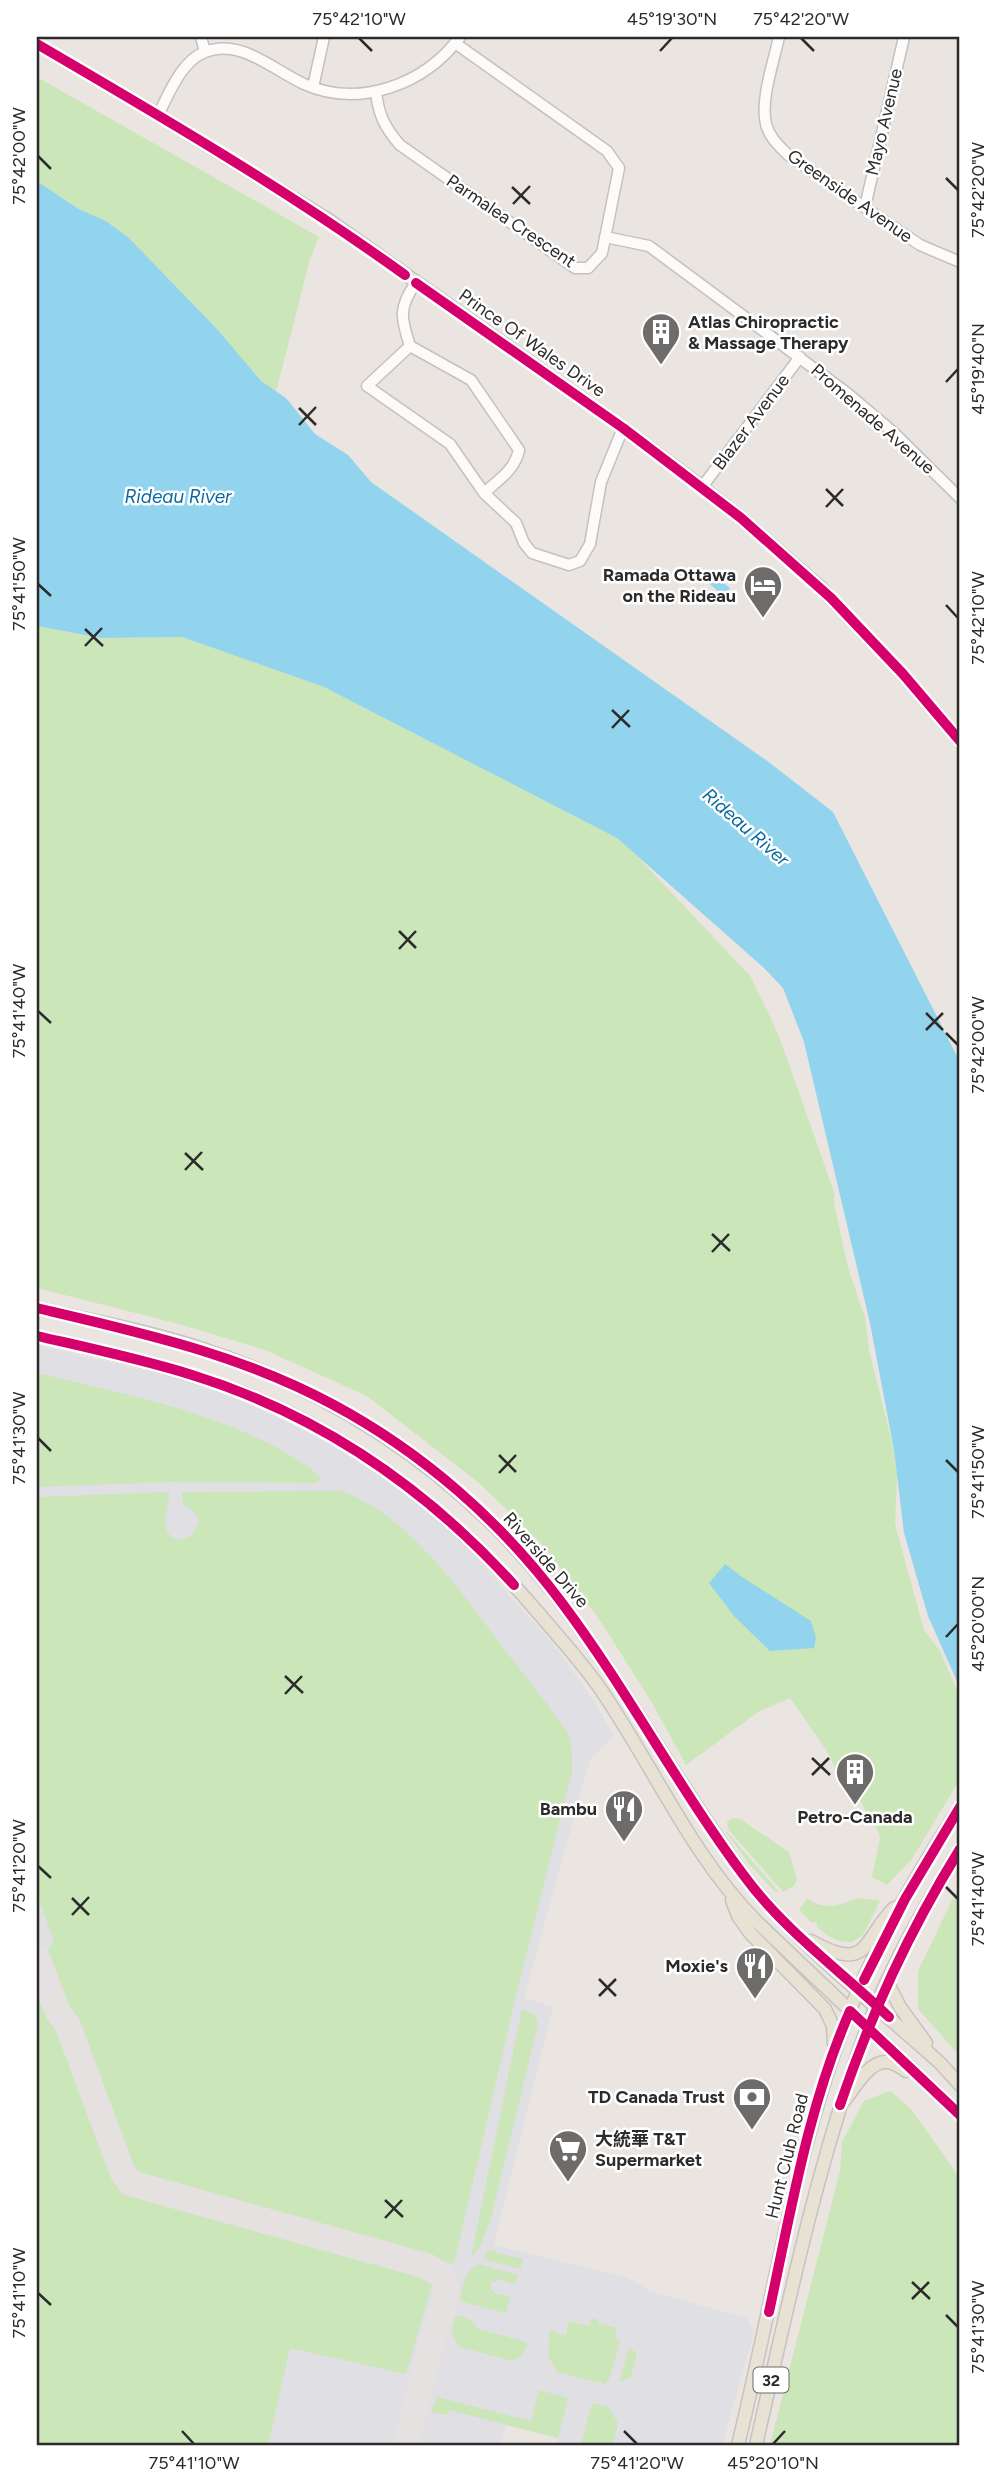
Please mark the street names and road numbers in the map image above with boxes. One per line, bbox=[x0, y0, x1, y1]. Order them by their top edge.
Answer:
street label: Mayo Avenue bbox=[861, 66, 907, 178]
street label: Greenside Avenue bbox=[783, 145, 917, 247]
street label: Parmalea Crescent bbox=[442, 170, 580, 272]
street label: Prince Of Wales Drive bbox=[455, 284, 610, 402]
street label: Promenade Avenue bbox=[807, 359, 940, 479]
street label: Blazer Avenue bbox=[708, 370, 794, 474]
street label: Riverside Drive bbox=[498, 1508, 594, 1612]
street label: Hunt Club Road bbox=[761, 2091, 813, 2221]
road number: 32 bbox=[754, 2368, 788, 2392]

